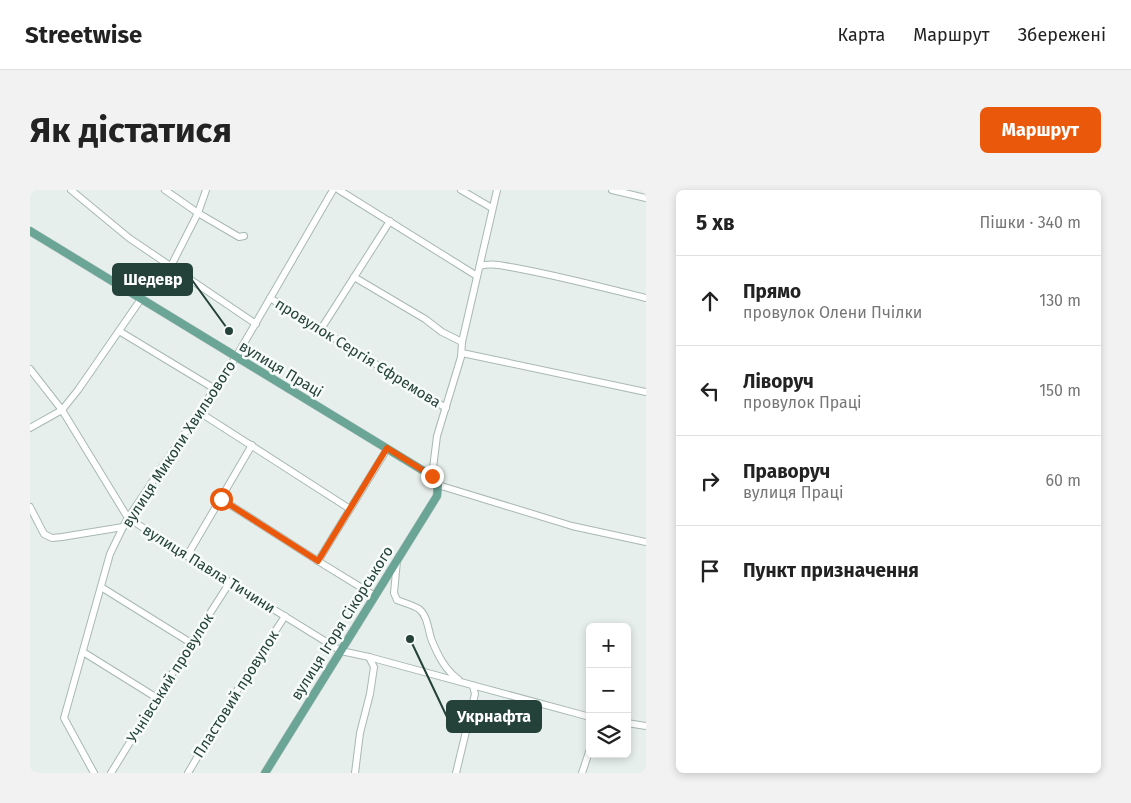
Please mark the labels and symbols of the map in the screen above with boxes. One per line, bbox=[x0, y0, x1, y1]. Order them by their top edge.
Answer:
callout: Шедевр bbox=[113, 264, 192, 295]
text: Шедевр bbox=[123, 270, 183, 289]
street label: провулок Сергія Єфремова bbox=[272, 295, 444, 411]
street label: вулиця Праці bbox=[236, 337, 326, 401]
street label: вулиця Миколи Хвильового bbox=[118, 357, 240, 531]
route end bbox=[421, 465, 444, 488]
route start bbox=[210, 488, 233, 511]
street label: вулиця Павла Тичини bbox=[139, 521, 279, 617]
street label: вулиця Ігоря Сікорського bbox=[287, 543, 397, 703]
street label: Учнівський провулок bbox=[123, 610, 217, 746]
street label: Пластовий провулок bbox=[189, 627, 283, 761]
callout: Укрнафта bbox=[447, 701, 541, 732]
text: Укрнафта bbox=[456, 707, 531, 726]

